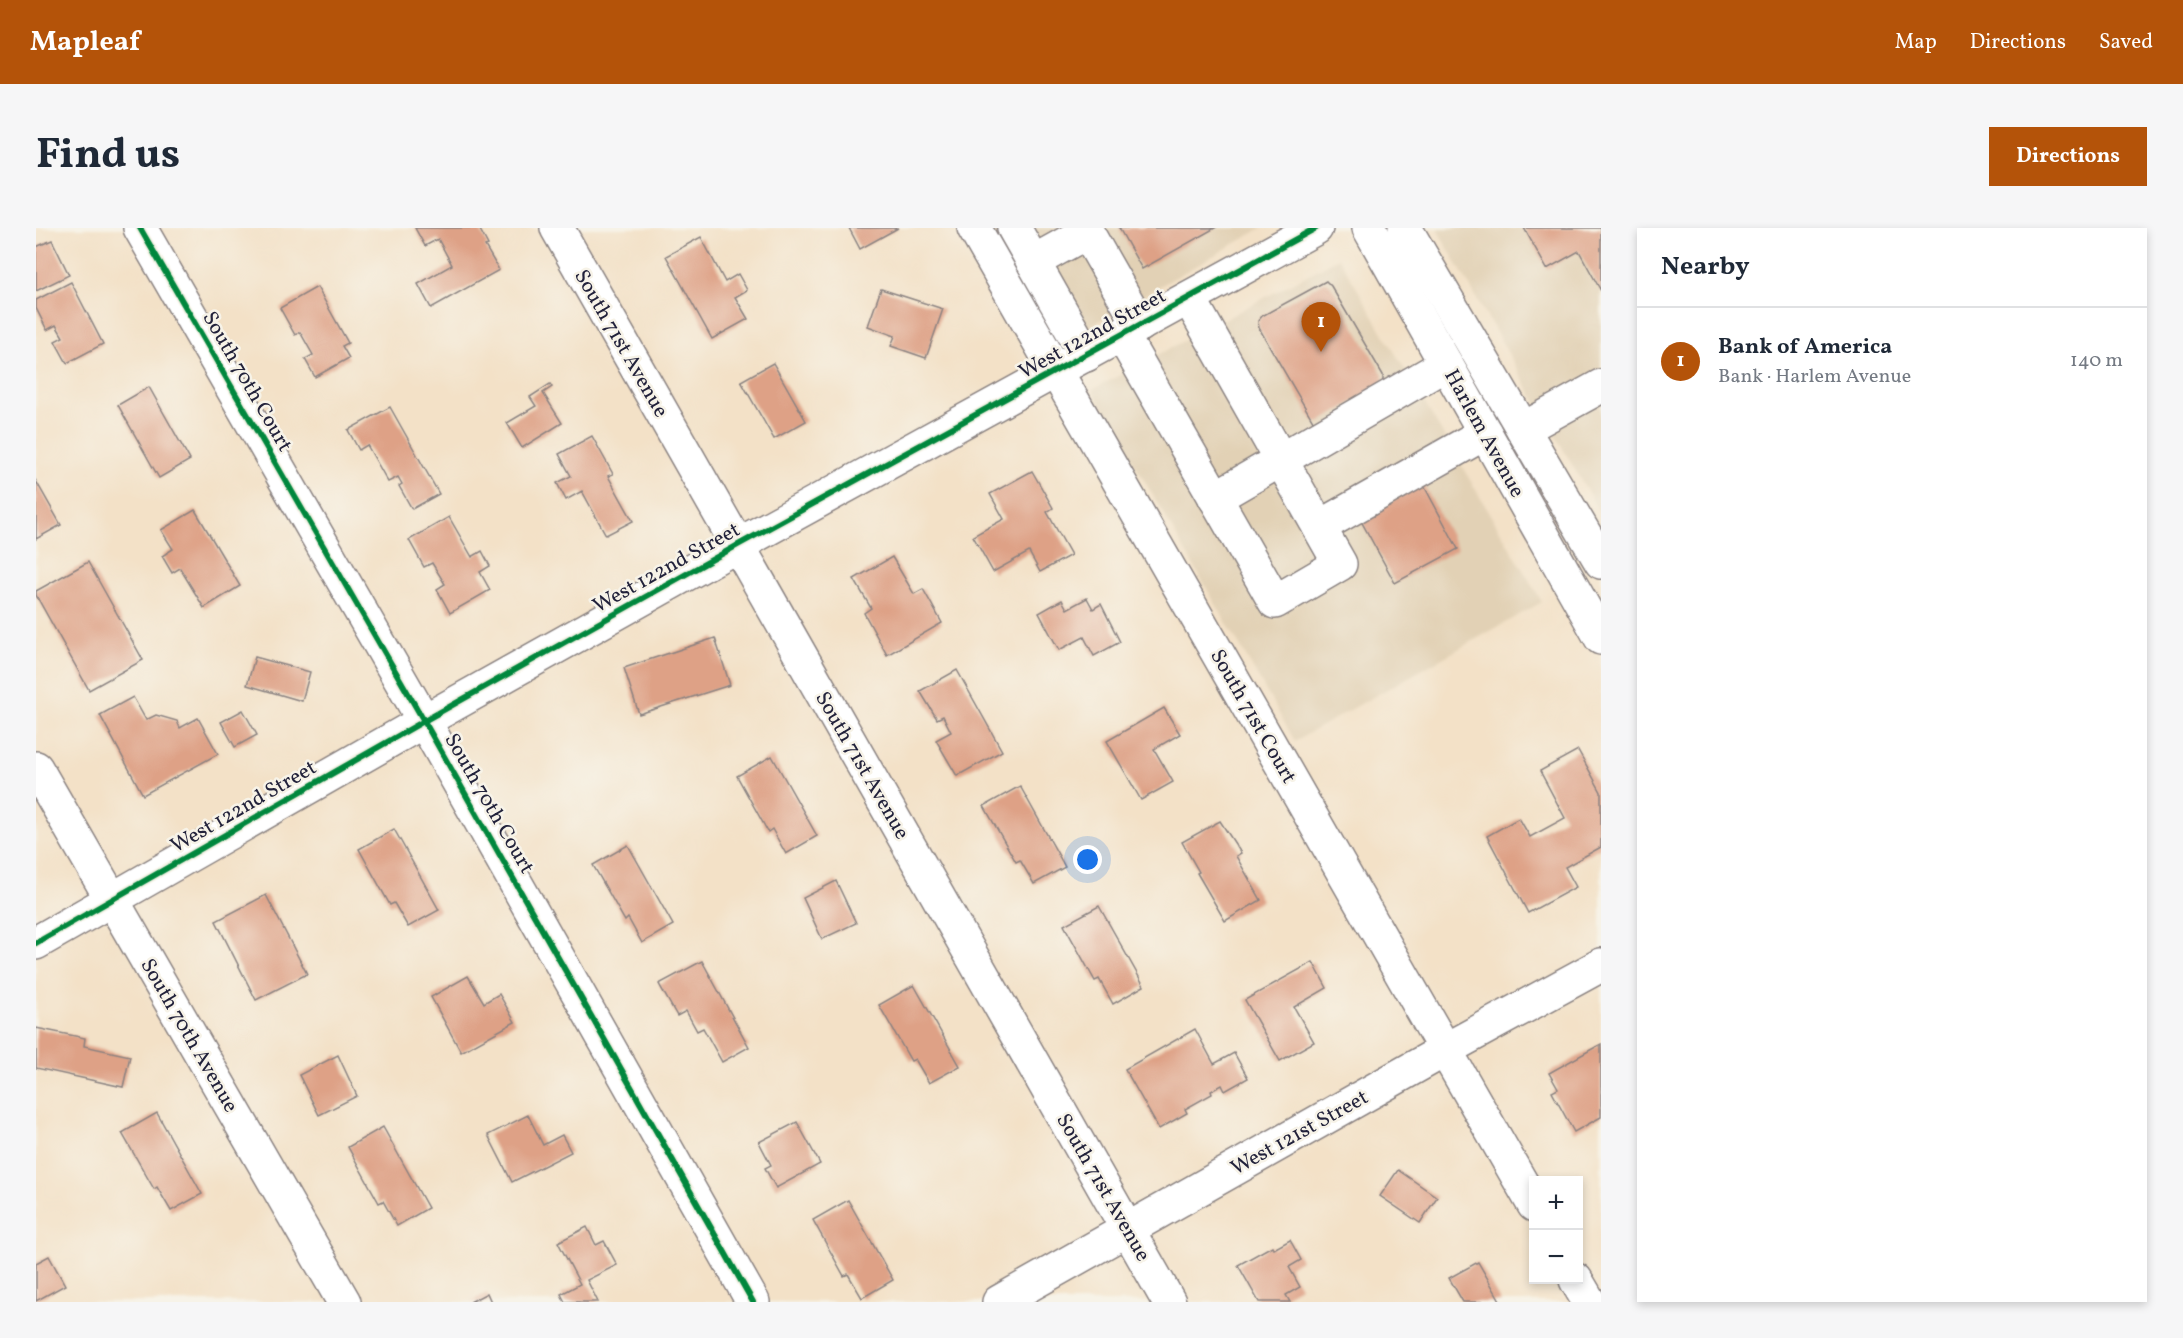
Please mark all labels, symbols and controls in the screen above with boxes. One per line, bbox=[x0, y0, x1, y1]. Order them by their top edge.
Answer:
text: Mapleaf bbox=[30, 23, 140, 62]
text: Map bbox=[1895, 28, 1937, 57]
text: Directions bbox=[1970, 28, 2066, 57]
text: Saved bbox=[2099, 28, 2153, 57]
text: Find us bbox=[36, 127, 180, 186]
button: Directions bbox=[1989, 127, 2147, 186]
text: Nearby bbox=[1661, 249, 1750, 285]
street label: South 71st Avenue bbox=[567, 264, 675, 423]
street label: West 122nd Street bbox=[1014, 282, 1172, 387]
pin: 1 bbox=[1302, 302, 1340, 352]
street label: South 70th Court bbox=[195, 306, 299, 457]
text: Bank of America bbox=[1718, 332, 1892, 363]
text: 1 bbox=[1676, 347, 1685, 375]
text: 140 m bbox=[2070, 347, 2123, 375]
text: Bank · Harlem Avenue bbox=[1718, 363, 1911, 391]
street label: Harlem Avenue bbox=[1436, 364, 1531, 503]
street label: West 122nd Street bbox=[588, 516, 746, 621]
street label: South 71st Court bbox=[1203, 644, 1303, 789]
street label: South 71st Avenue bbox=[808, 686, 916, 845]
street label: South 70th Court bbox=[437, 728, 541, 879]
street label: West 122nd Street bbox=[165, 754, 322, 861]
your location bbox=[1073, 845, 1102, 874]
street label: South 70th Avenue bbox=[133, 953, 245, 1118]
street label: West 121st Street bbox=[1226, 1084, 1374, 1183]
street label: South 71st Avenue bbox=[1049, 1108, 1157, 1267]
map controls bbox=[1529, 1176, 1583, 1284]
button: + bbox=[1529, 1176, 1583, 1230]
button: − bbox=[1529, 1230, 1583, 1284]

